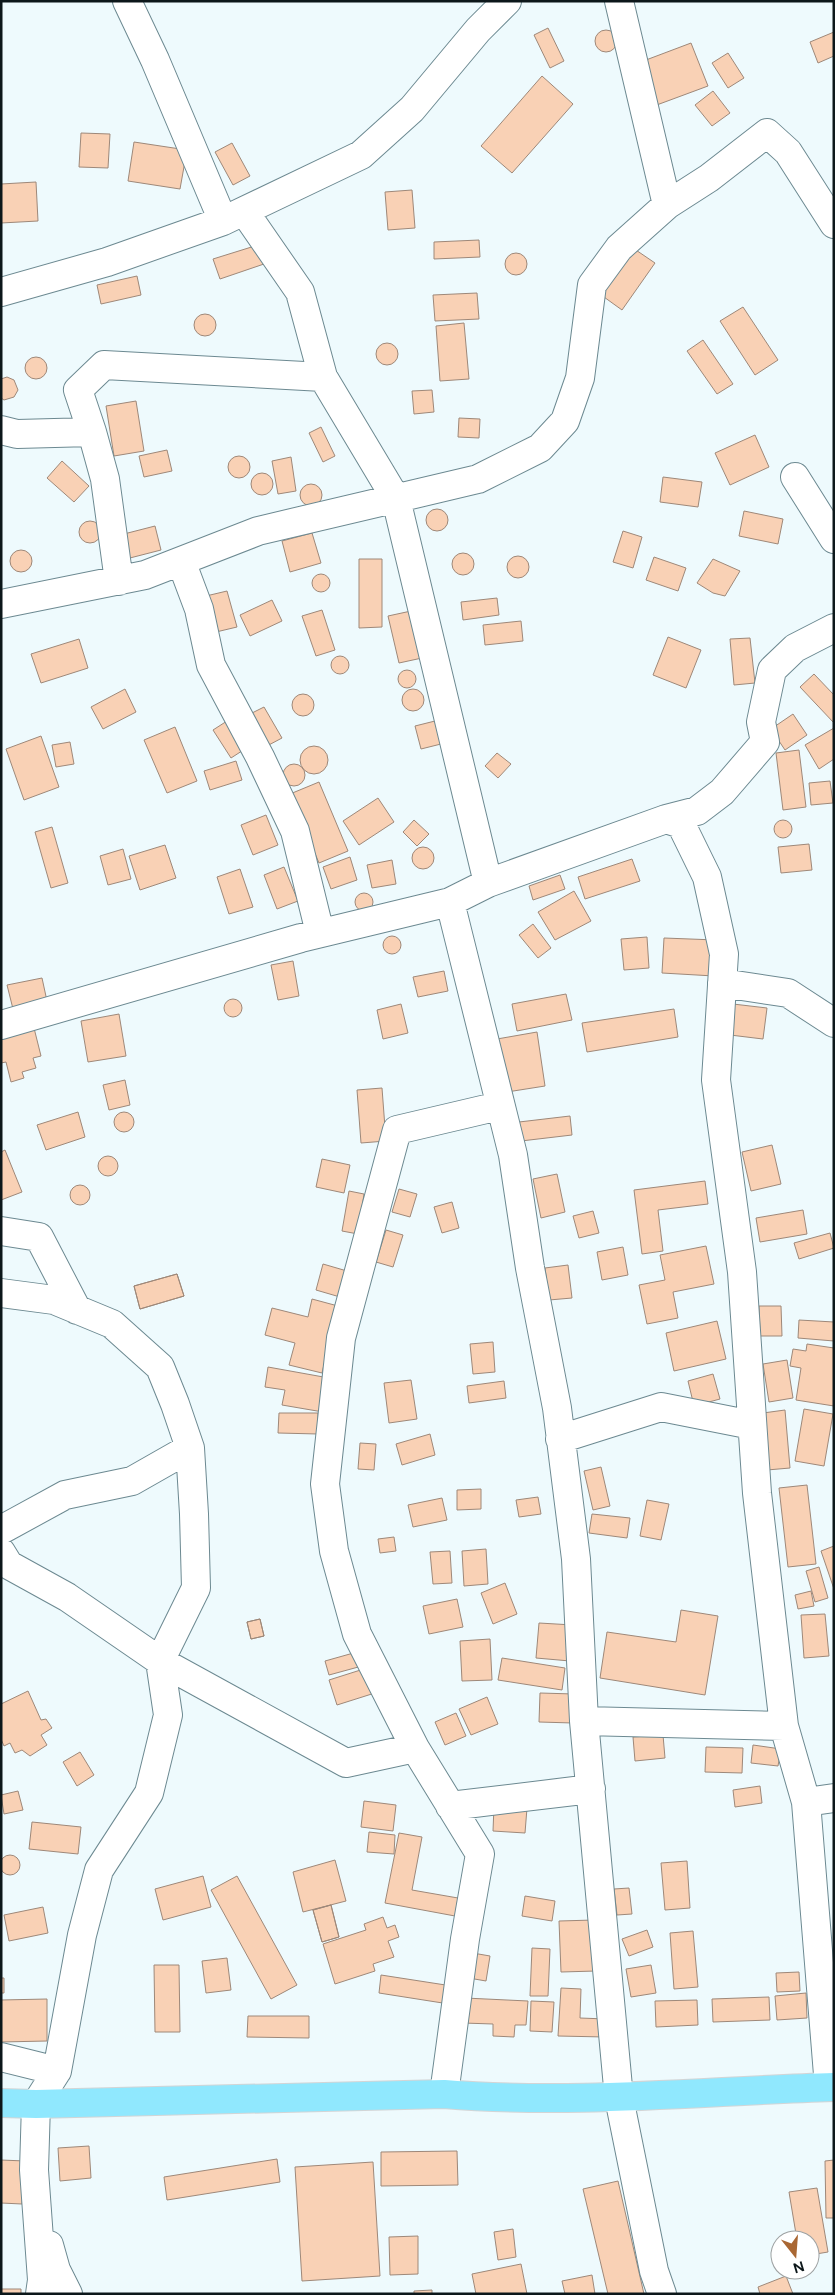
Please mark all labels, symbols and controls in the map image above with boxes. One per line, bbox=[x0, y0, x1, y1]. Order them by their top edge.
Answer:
north arrow bbox=[770, 2230, 820, 2280]
text: N bbox=[791, 2257, 806, 2277]

